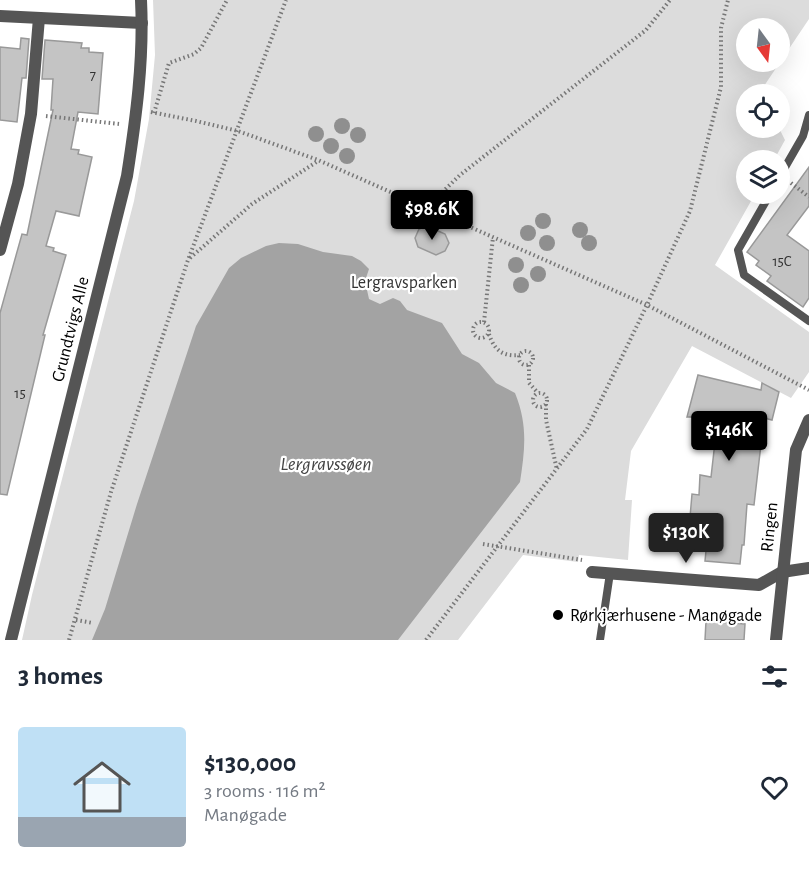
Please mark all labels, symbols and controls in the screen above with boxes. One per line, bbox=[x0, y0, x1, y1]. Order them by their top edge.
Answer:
north arrow bbox=[736, 18, 790, 72]
map controls bbox=[736, 18, 790, 204]
house number: 7 bbox=[90, 68, 96, 83]
button: locate bbox=[736, 84, 790, 138]
button: layers bbox=[736, 150, 790, 204]
pin: $98.6K bbox=[383, 190, 481, 241]
text: $98.6K bbox=[405, 199, 459, 219]
house number: 15C bbox=[772, 254, 792, 269]
park label: Lergravsparken bbox=[351, 274, 457, 292]
street label: Grundtvigs Alle bbox=[49, 275, 93, 384]
house number: 15 bbox=[14, 386, 26, 401]
pin: $146K bbox=[687, 411, 771, 462]
text: $146K bbox=[705, 420, 753, 440]
water label: Lergravssøen bbox=[280, 454, 372, 474]
street label: Ringen bbox=[758, 501, 782, 553]
pin: $130K bbox=[644, 513, 728, 564]
text: $130K bbox=[663, 522, 709, 542]
place label: Rørkjærhusene - Manøgade bbox=[570, 607, 762, 625]
marker: Rørkjærhusene - Manøgade bbox=[551, 608, 565, 622]
icon: filters bbox=[758, 660, 791, 693]
text: 3 homes bbox=[18, 663, 103, 689]
text: $130,000 bbox=[204, 750, 296, 776]
icon: home bbox=[66, 751, 138, 823]
icon: heart bbox=[758, 771, 791, 804]
text: 3 rooms · 116 m² bbox=[204, 781, 325, 801]
text: Manøgade bbox=[204, 805, 287, 825]

